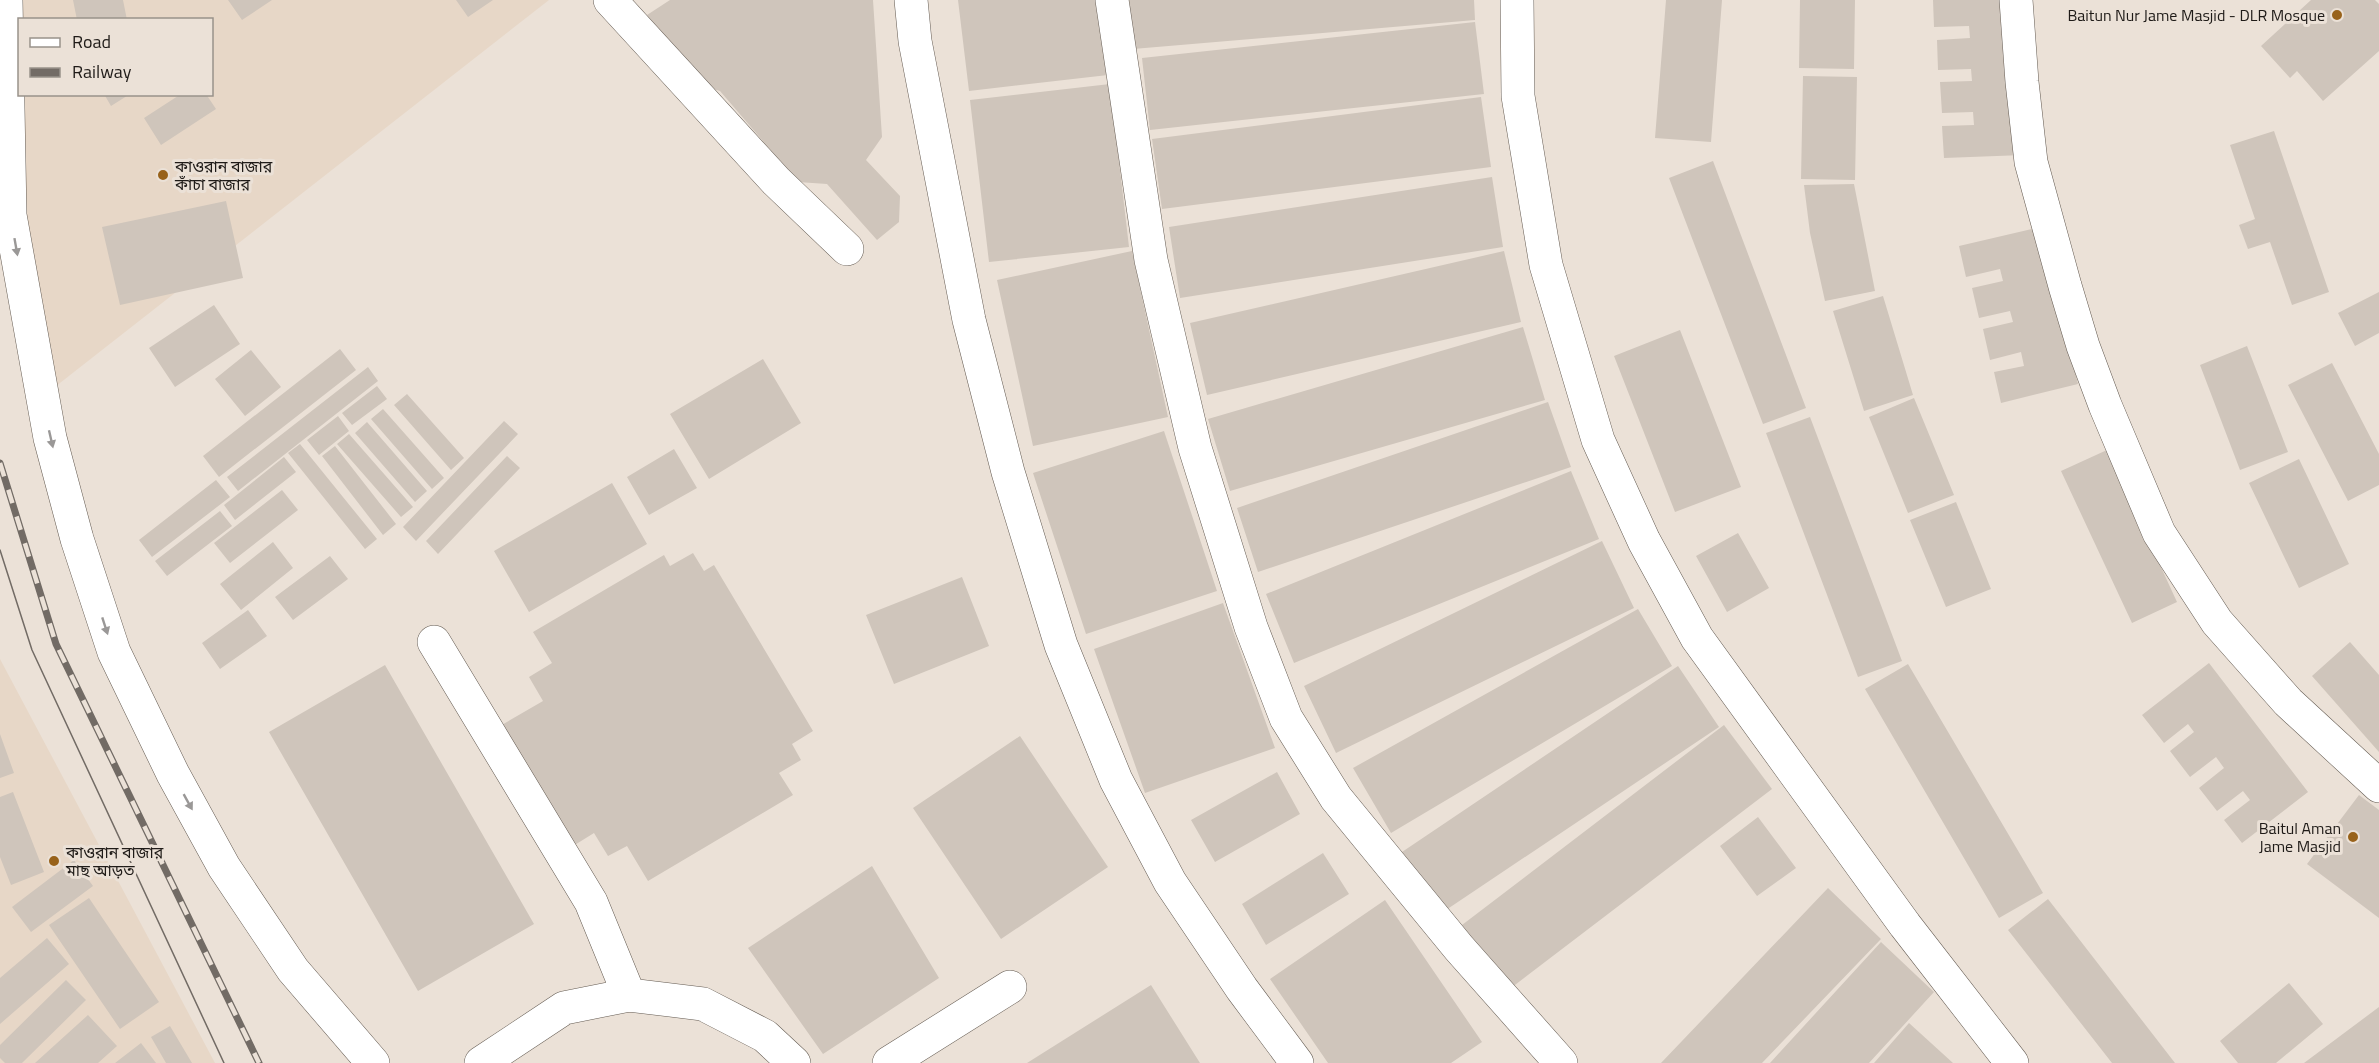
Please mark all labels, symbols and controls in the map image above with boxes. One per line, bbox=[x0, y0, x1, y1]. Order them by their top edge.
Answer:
place label: Baitun Nur Jame Masjid - DLR Mosque bbox=[2067, 3, 2325, 27]
marker: Baitun Nur Jame Masjid - DLR Mosque bbox=[2330, 8, 2344, 22]
legend bbox=[18, 18, 213, 96]
text: Road bbox=[72, 28, 111, 55]
text: Railway bbox=[72, 58, 132, 85]
place label: কাওরান বাজার কাঁচা বাজার bbox=[174, 154, 273, 196]
marker: কাওরান বাজার কাঁচা বাজার bbox=[156, 168, 170, 182]
one-way arrow bbox=[12, 238, 21, 257]
one-way arrow bbox=[46, 430, 56, 448]
one-way arrow bbox=[101, 617, 111, 635]
one-way arrow bbox=[183, 794, 193, 811]
place label: Baitul Aman Jame Masjid bbox=[2259, 816, 2341, 858]
marker: Baitul Aman Jame Masjid bbox=[2346, 830, 2360, 844]
place label: কাওরান বাজার মাছ আড়ত bbox=[65, 840, 164, 882]
marker: কাওরান বাজার মাছ আড়ত bbox=[47, 854, 61, 868]

